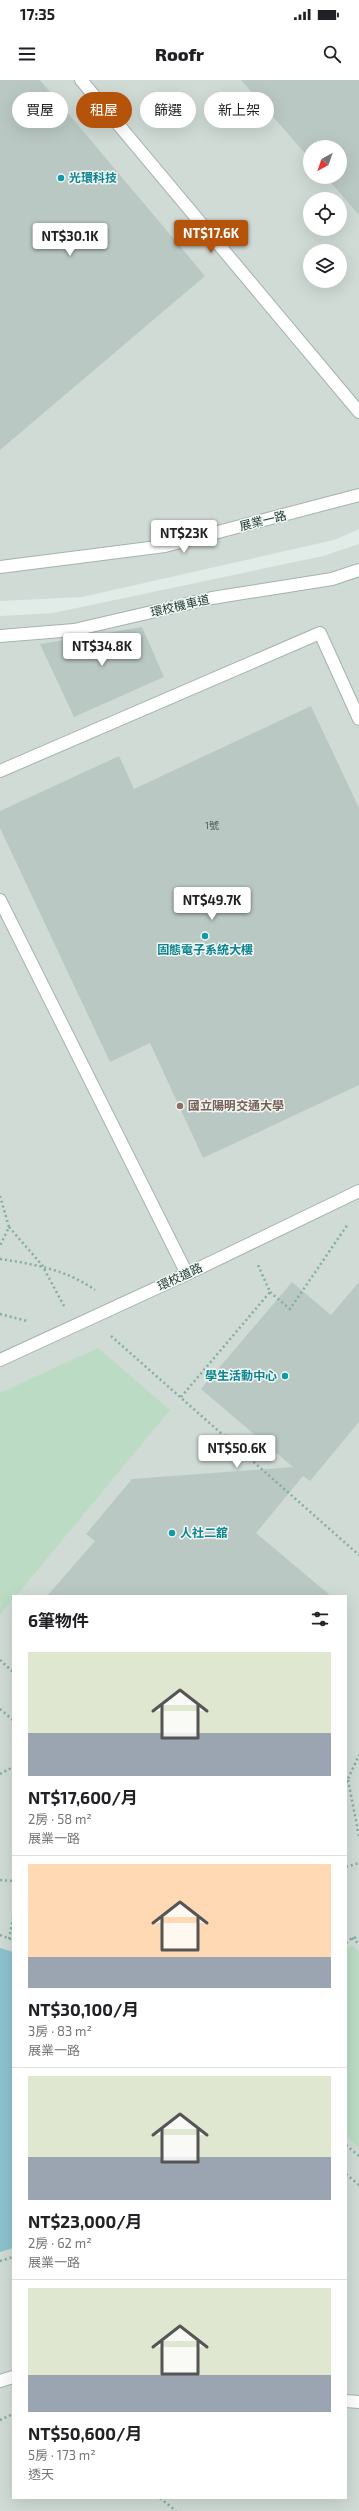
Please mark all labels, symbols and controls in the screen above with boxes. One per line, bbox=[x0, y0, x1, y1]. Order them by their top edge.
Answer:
text: 17:35 bbox=[20, 5, 55, 23]
icon: menu bbox=[16, 43, 38, 65]
text: Roofr bbox=[155, 43, 204, 65]
icon: search bbox=[321, 43, 343, 65]
chip: 買屋 bbox=[12, 92, 68, 128]
chip: 租屋 bbox=[76, 92, 132, 128]
chip: 篩選 bbox=[140, 92, 196, 128]
chip: 新上架 bbox=[204, 92, 274, 128]
north arrow bbox=[303, 140, 347, 184]
map controls bbox=[303, 140, 347, 288]
place label: 光環科技 bbox=[69, 170, 117, 184]
marker: 光環科技 bbox=[56, 173, 66, 183]
button: locate bbox=[303, 192, 347, 236]
pin: NT$17.6K bbox=[170, 220, 252, 254]
pin: NT$30.1K bbox=[29, 223, 111, 257]
text: NT$17.6K bbox=[183, 225, 239, 241]
text: NT$30.1K bbox=[42, 228, 98, 244]
button: layers bbox=[303, 244, 347, 288]
street label: 展業一路 bbox=[238, 507, 288, 533]
pin: NT$23K bbox=[151, 520, 217, 554]
text: NT$23K bbox=[160, 525, 208, 541]
street label: 環校機車道 bbox=[149, 591, 211, 619]
pin: NT$34.8K bbox=[61, 633, 143, 667]
text: NT$34.8K bbox=[72, 638, 132, 654]
house number: 1號 bbox=[205, 819, 219, 831]
pin: NT$49.7K bbox=[171, 887, 253, 921]
text: NT$49.7K bbox=[183, 892, 241, 908]
marker: 固態電子系統大樓 bbox=[200, 931, 210, 941]
place label: 固態電子系統大樓 bbox=[157, 942, 253, 956]
place label: 國立陽明交通大學 bbox=[188, 1098, 284, 1112]
marker: 國立陽明交通大學 bbox=[175, 1101, 185, 1111]
street label: 環校道路 bbox=[155, 1260, 204, 1293]
place label: 學生活動中心 bbox=[205, 1368, 277, 1382]
marker: 學生活動中心 bbox=[280, 1371, 290, 1381]
pin: NT$50.6K bbox=[196, 1435, 278, 1469]
text: NT$50.6K bbox=[207, 1440, 267, 1456]
place label: 人社二舘 bbox=[180, 1525, 228, 1539]
marker: 人社二舘 bbox=[167, 1528, 177, 1538]
icon: filters bbox=[309, 1608, 331, 1630]
text: 6筆物件 bbox=[28, 1610, 89, 1630]
icon: home bbox=[144, 1678, 216, 1750]
text: NT$17,600/月 bbox=[28, 1787, 138, 1807]
text: 2房 · 58 m² bbox=[28, 1811, 92, 1827]
text: 展業一路 bbox=[28, 1830, 80, 1846]
icon: home bbox=[144, 1890, 216, 1962]
text: NT$30,100/月 bbox=[28, 1999, 139, 2019]
text: 3房 · 83 m² bbox=[28, 2023, 92, 2039]
text: 展業一路 bbox=[28, 2042, 80, 2058]
icon: home bbox=[144, 2102, 216, 2174]
text: NT$23,000/月 bbox=[28, 2211, 143, 2231]
text: 2房 · 62 m² bbox=[28, 2235, 92, 2251]
text: 展業一路 bbox=[28, 2254, 80, 2270]
icon: home bbox=[144, 2314, 216, 2386]
text: NT$50,600/月 bbox=[28, 2423, 142, 2443]
text: 5房 · 173 m² bbox=[28, 2447, 96, 2463]
text: 透天 bbox=[28, 2466, 54, 2482]

